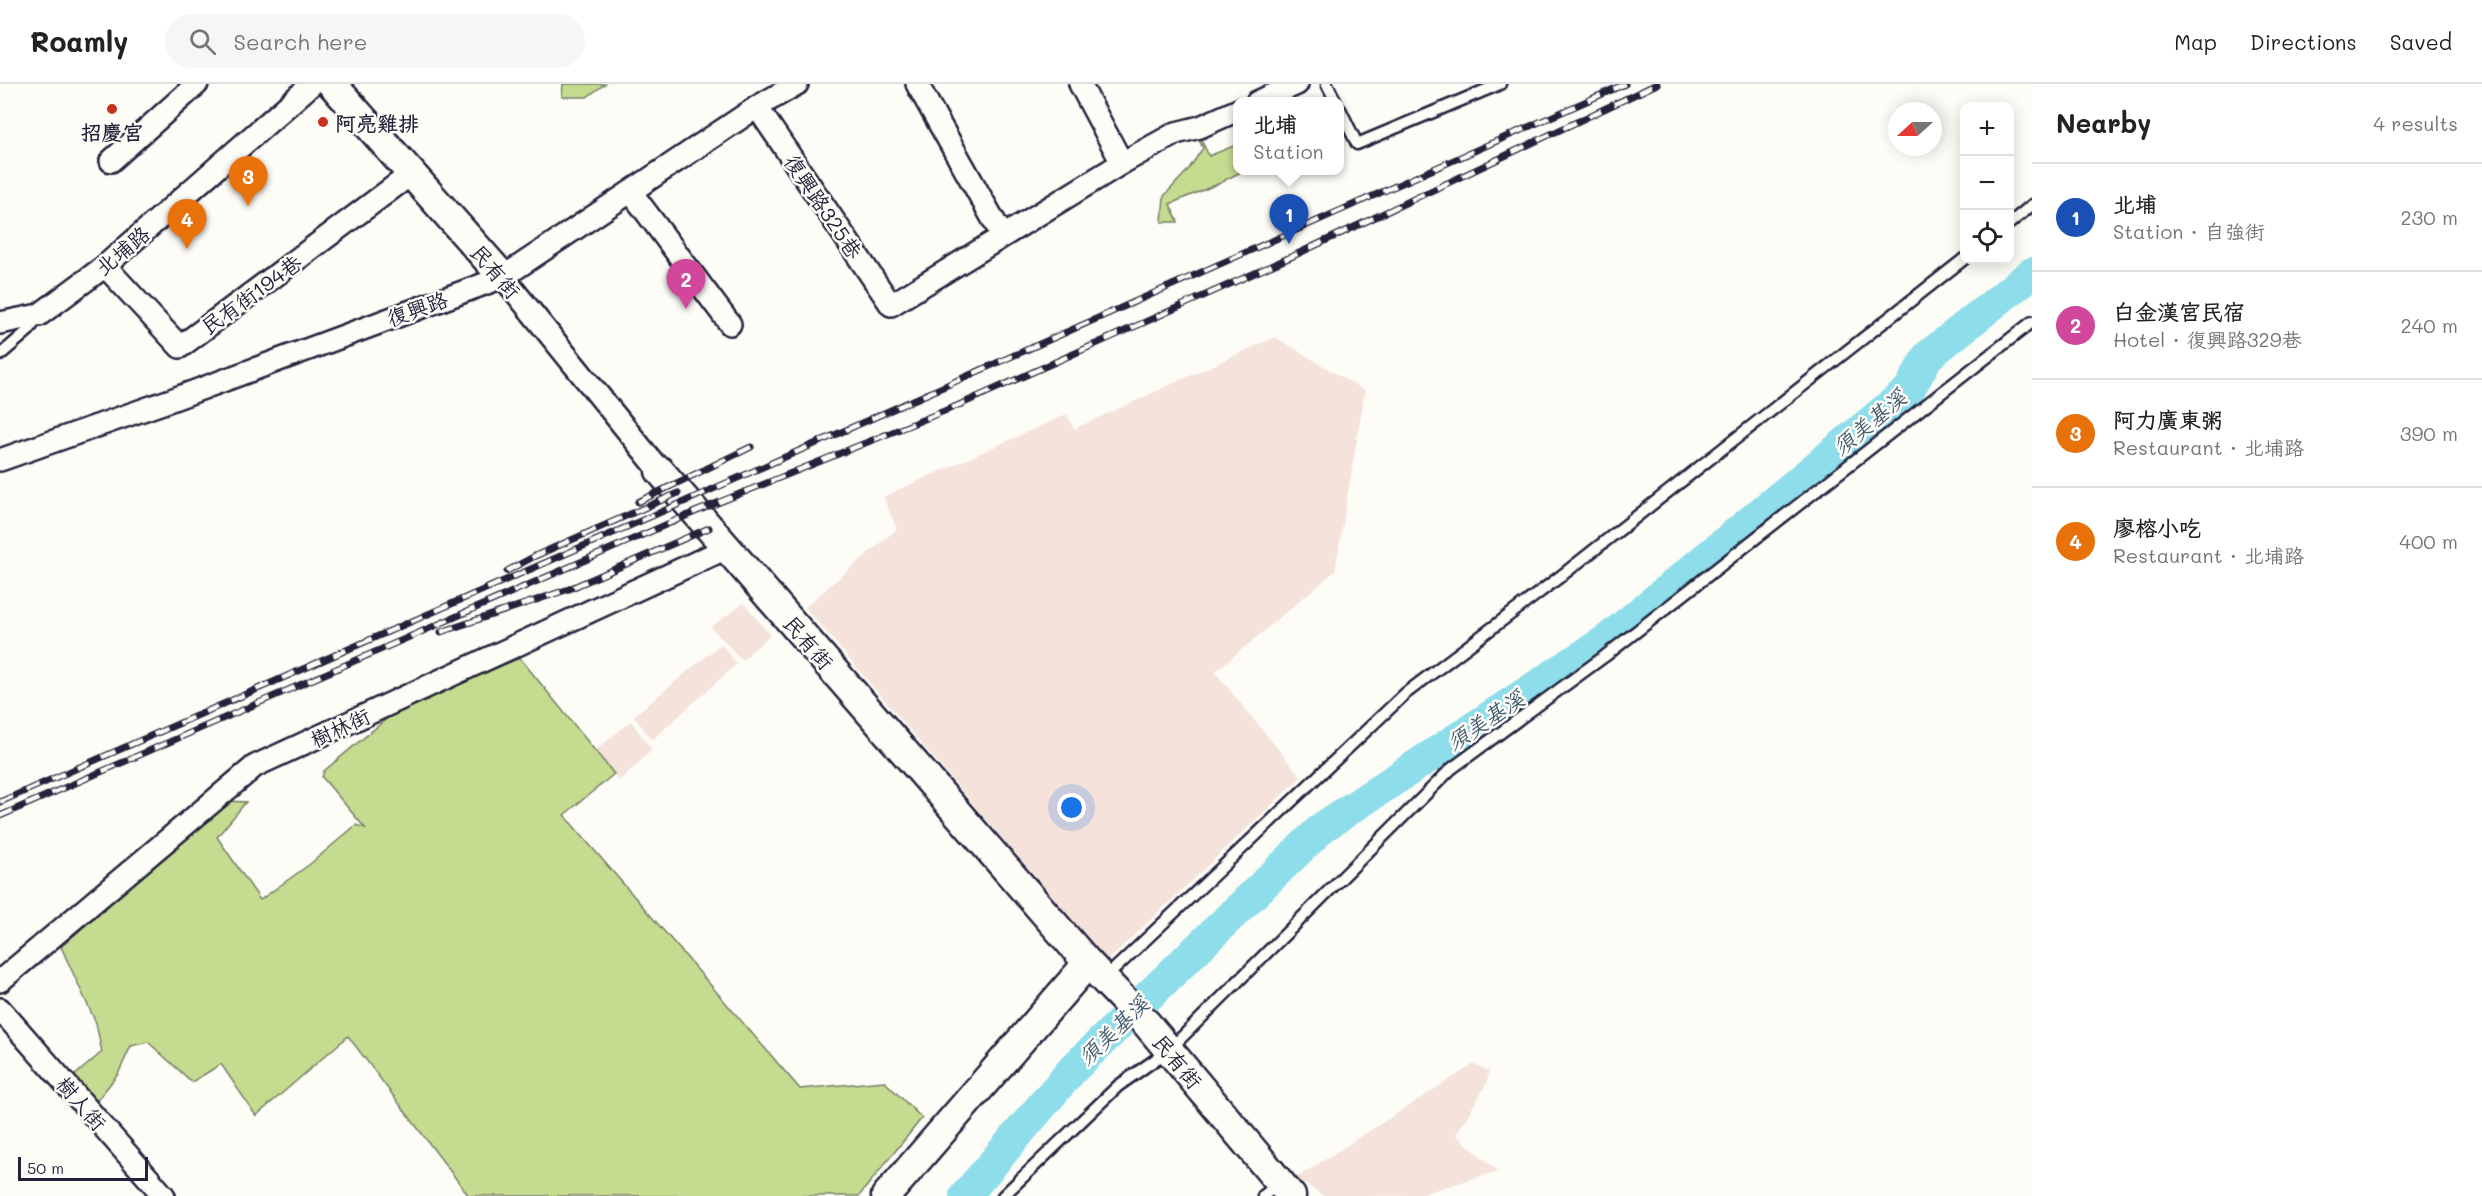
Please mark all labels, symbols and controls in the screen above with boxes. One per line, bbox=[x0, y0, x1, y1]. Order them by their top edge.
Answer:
search box bbox=[165, 14, 585, 68]
text: Roamly bbox=[30, 23, 129, 59]
icon: search bbox=[186, 25, 219, 58]
text: Search here bbox=[234, 27, 367, 56]
text: Map bbox=[2174, 28, 2217, 55]
text: Directions bbox=[2250, 28, 2357, 55]
text: Saved bbox=[2390, 28, 2452, 55]
popup bbox=[1233, 97, 1344, 175]
marker: 招慶宮 bbox=[105, 102, 119, 116]
north arrow bbox=[1888, 102, 1942, 156]
map controls bbox=[1960, 102, 2014, 264]
button: + bbox=[1960, 102, 2014, 156]
text: Nearby bbox=[2056, 106, 2151, 140]
place label: 阿亮雞排 bbox=[335, 109, 419, 136]
text: 北埔 bbox=[1253, 109, 1297, 138]
text: 4 results bbox=[2373, 110, 2458, 136]
marker: 阿亮雞排 bbox=[316, 115, 330, 129]
place label: 招慶宮 bbox=[81, 118, 144, 145]
text: Station bbox=[1253, 138, 1324, 164]
street label: 復興路325巷 bbox=[779, 149, 869, 263]
pin: 3 bbox=[228, 156, 268, 206]
button: − bbox=[1960, 156, 2014, 210]
text: 北埔 bbox=[2113, 189, 2157, 218]
pin: 1 bbox=[1270, 194, 1308, 244]
pin: 4 bbox=[168, 200, 207, 249]
text: 1 bbox=[2071, 204, 2080, 230]
text: 230 m bbox=[2400, 204, 2458, 230]
button: locate bbox=[1960, 210, 2014, 264]
text: Station · 自強街 bbox=[2113, 218, 2265, 244]
street label: 北埔路 bbox=[89, 219, 155, 281]
street label: 民有街 bbox=[465, 238, 527, 304]
street label: 民有街194巷 bbox=[195, 248, 307, 340]
pin: 2 bbox=[666, 260, 706, 309]
street label: 復興路 bbox=[383, 285, 451, 331]
text: 白金漢宮民宿 bbox=[2113, 297, 2245, 326]
text: 2 bbox=[2070, 312, 2081, 338]
text: 240 m bbox=[2400, 312, 2458, 338]
text: Hotel · 復興路329巷 bbox=[2113, 326, 2302, 352]
water label: 須美基溪 bbox=[1826, 382, 1913, 461]
text: 阿力廣東粥 bbox=[2113, 405, 2223, 434]
text: 3 bbox=[2070, 420, 2082, 446]
text: 390 m bbox=[2400, 420, 2458, 446]
text: Restaurant · 北埔路 bbox=[2113, 434, 2304, 460]
text: 廖榕小吃 bbox=[2113, 513, 2201, 542]
text: 4 bbox=[2069, 528, 2082, 554]
text: 400 m bbox=[2399, 528, 2458, 554]
text: Restaurant · 北埔路 bbox=[2113, 542, 2304, 568]
street label: 民有街 bbox=[778, 609, 840, 675]
water label: 須美基溪 bbox=[1440, 683, 1530, 757]
street label: 樹林街 bbox=[306, 701, 374, 753]
your location bbox=[1057, 793, 1086, 822]
water label: 須美基溪 bbox=[1071, 988, 1155, 1071]
street label: 民有街 bbox=[1147, 1028, 1209, 1094]
street label: 樹人街 bbox=[51, 1070, 113, 1136]
scale bar bbox=[18, 1154, 148, 1182]
text: 50 m bbox=[27, 1157, 64, 1178]

